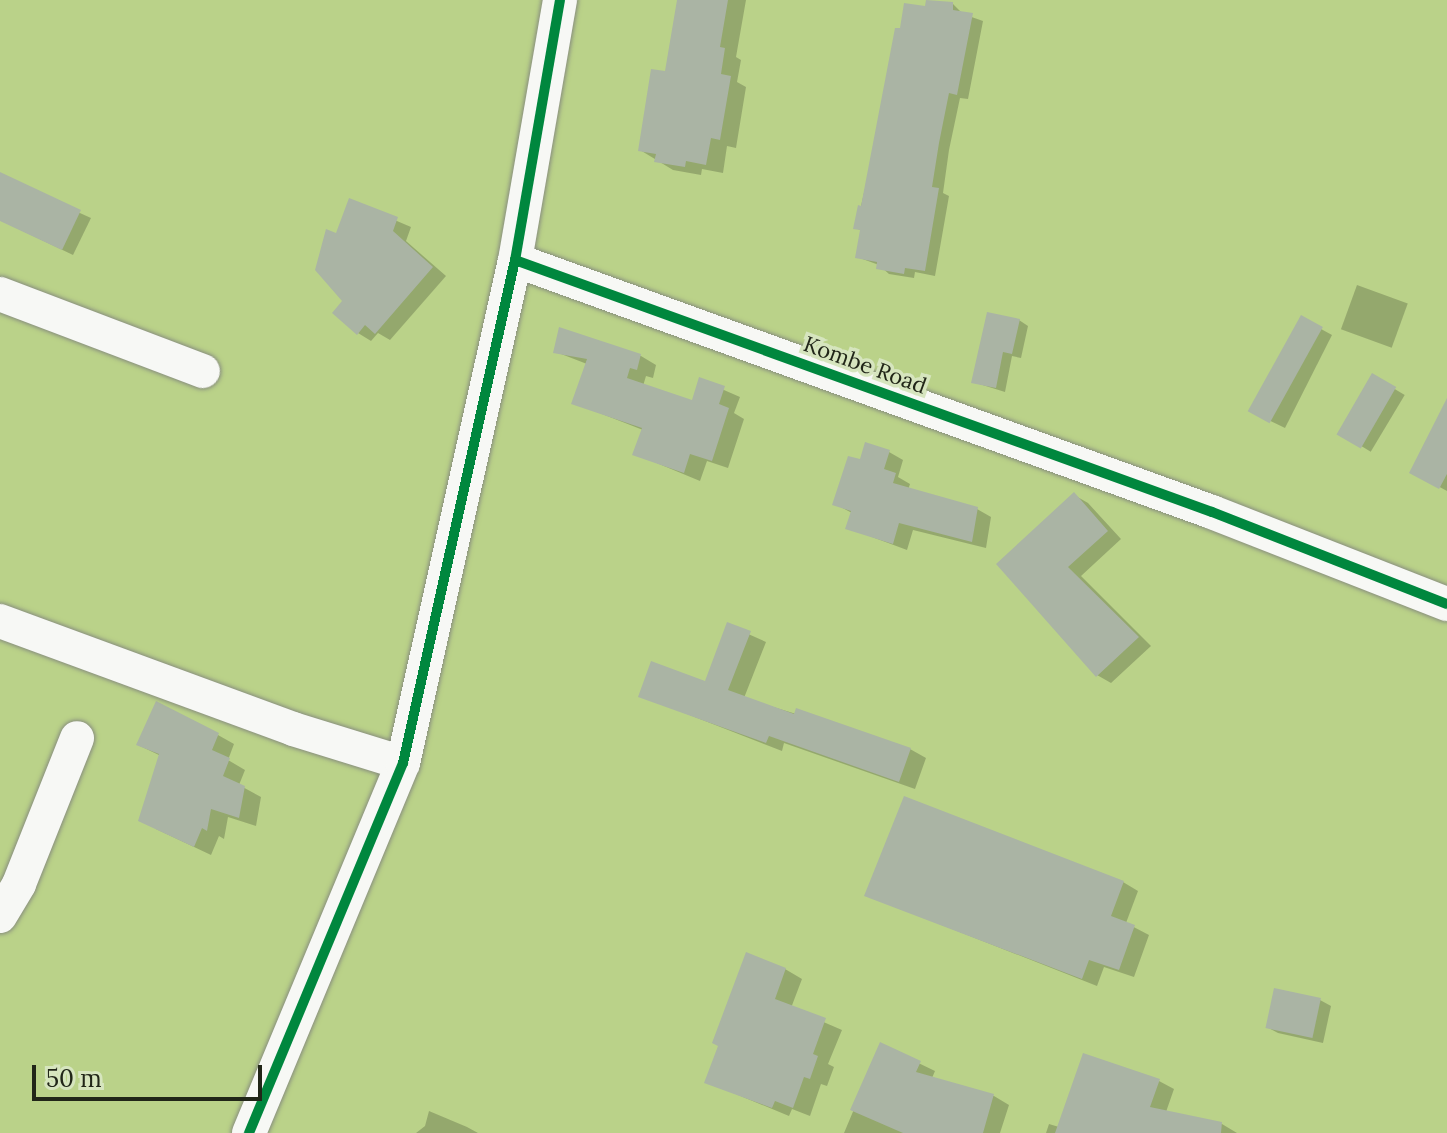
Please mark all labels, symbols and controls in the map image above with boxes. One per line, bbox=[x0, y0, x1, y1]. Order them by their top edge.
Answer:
street label: Kombe Road bbox=[800, 331, 930, 399]
scale bar bbox=[36, 1049, 266, 1099]
text: 50 m bbox=[46, 1063, 102, 1094]

